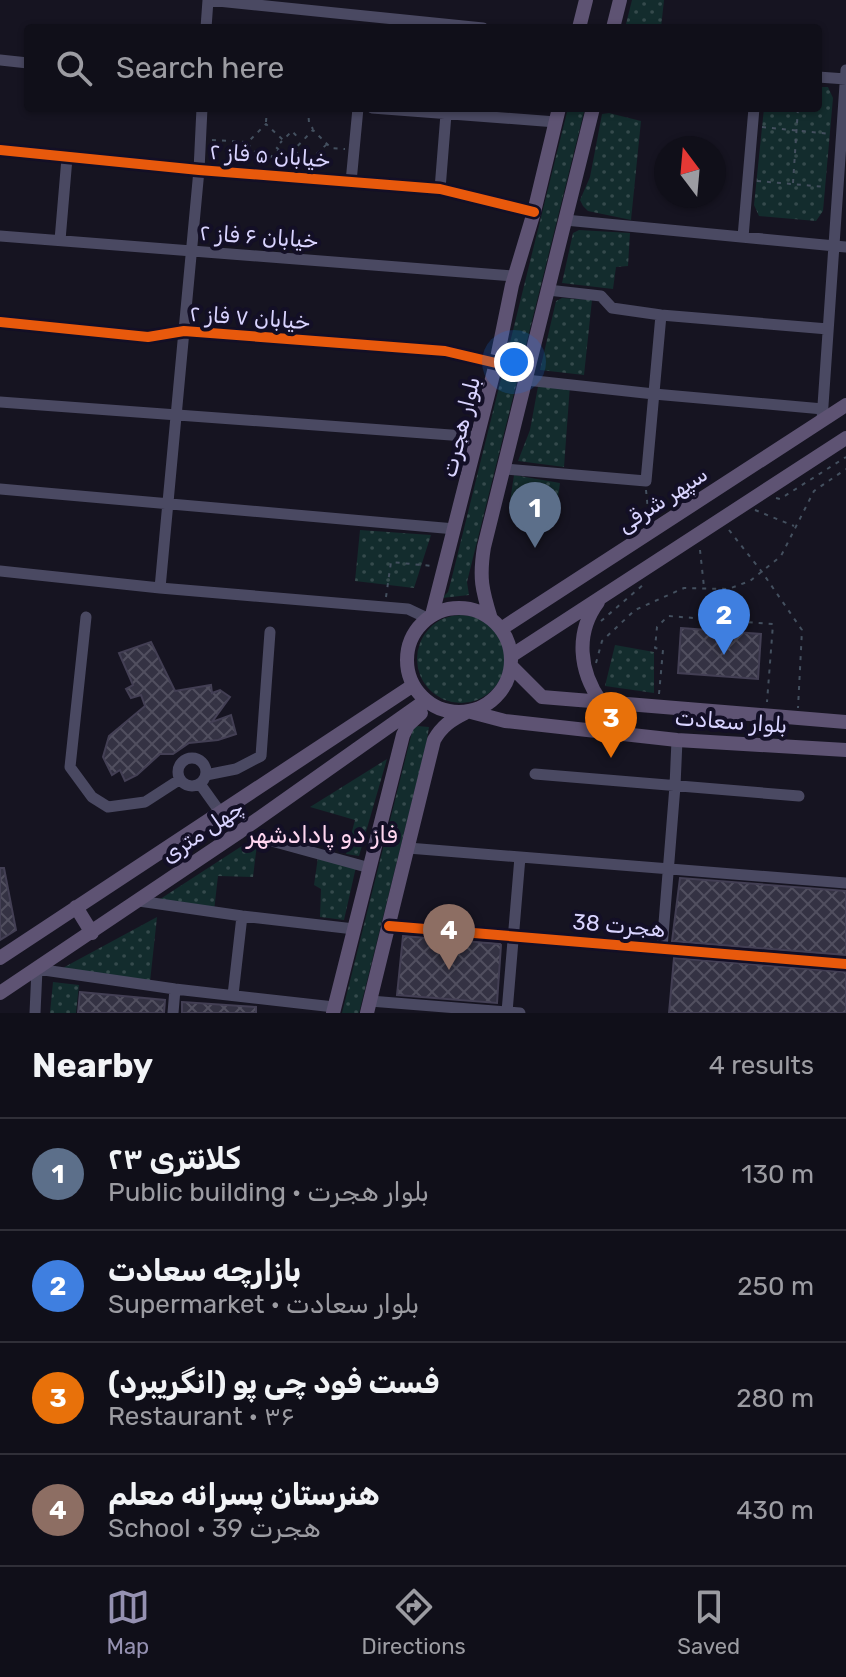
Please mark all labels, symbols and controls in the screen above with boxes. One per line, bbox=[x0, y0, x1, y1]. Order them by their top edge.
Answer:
search box bbox=[24, 24, 822, 112]
icon: search bbox=[52, 46, 96, 90]
text: Search here bbox=[116, 50, 284, 86]
north arrow bbox=[654, 136, 726, 208]
street label: خیابان ۵ فاز ۲ bbox=[209, 138, 331, 173]
street label: خیابان ۶ فاز ۲ bbox=[199, 219, 319, 254]
street label: خیابان ۷ فاز ۲ bbox=[189, 300, 311, 335]
your location bbox=[494, 342, 534, 382]
street label: بلوار هجرت bbox=[435, 374, 486, 480]
street label: سپهر شرقی bbox=[612, 460, 713, 539]
pin: 1 bbox=[509, 482, 561, 548]
pin: 2 bbox=[698, 589, 750, 655]
pin: 3 bbox=[585, 692, 637, 758]
street label: بلوار سعادت bbox=[674, 704, 788, 739]
street label: چهل متری bbox=[156, 794, 249, 869]
district label: فاز دو پادادشهر bbox=[244, 821, 398, 851]
pin: 4 bbox=[423, 904, 475, 970]
street label: هجرت 38 bbox=[572, 908, 666, 943]
text: Nearby bbox=[32, 1045, 153, 1086]
text: 4 results bbox=[709, 1050, 814, 1081]
text: کلانتری ۲۳ bbox=[108, 1141, 241, 1177]
text: 1 bbox=[52, 1159, 64, 1190]
text: 130 m bbox=[741, 1159, 814, 1190]
text: Public building · بلوار هجرت bbox=[108, 1177, 429, 1208]
text: بازارچه سعادت bbox=[108, 1253, 301, 1289]
text: 2 bbox=[50, 1271, 66, 1302]
text: 250 m bbox=[737, 1271, 814, 1302]
text: Supermarket · بلوار سعادت bbox=[108, 1289, 419, 1320]
text: فست فود چی پو (انگریبرد) bbox=[108, 1365, 439, 1401]
text: 3 bbox=[49, 1383, 67, 1414]
text: 280 m bbox=[736, 1383, 814, 1414]
text: Restaurant · ۳۶ bbox=[108, 1401, 295, 1432]
text: هنرستان پسرانه معلم bbox=[108, 1477, 379, 1513]
text: 4 bbox=[49, 1495, 67, 1526]
text: 430 m bbox=[736, 1495, 814, 1526]
text: School · هجرت 39 bbox=[108, 1513, 321, 1544]
tab: Map bbox=[106, 1585, 150, 1660]
tab: Directions bbox=[361, 1585, 466, 1660]
tab: Saved bbox=[677, 1585, 740, 1660]

